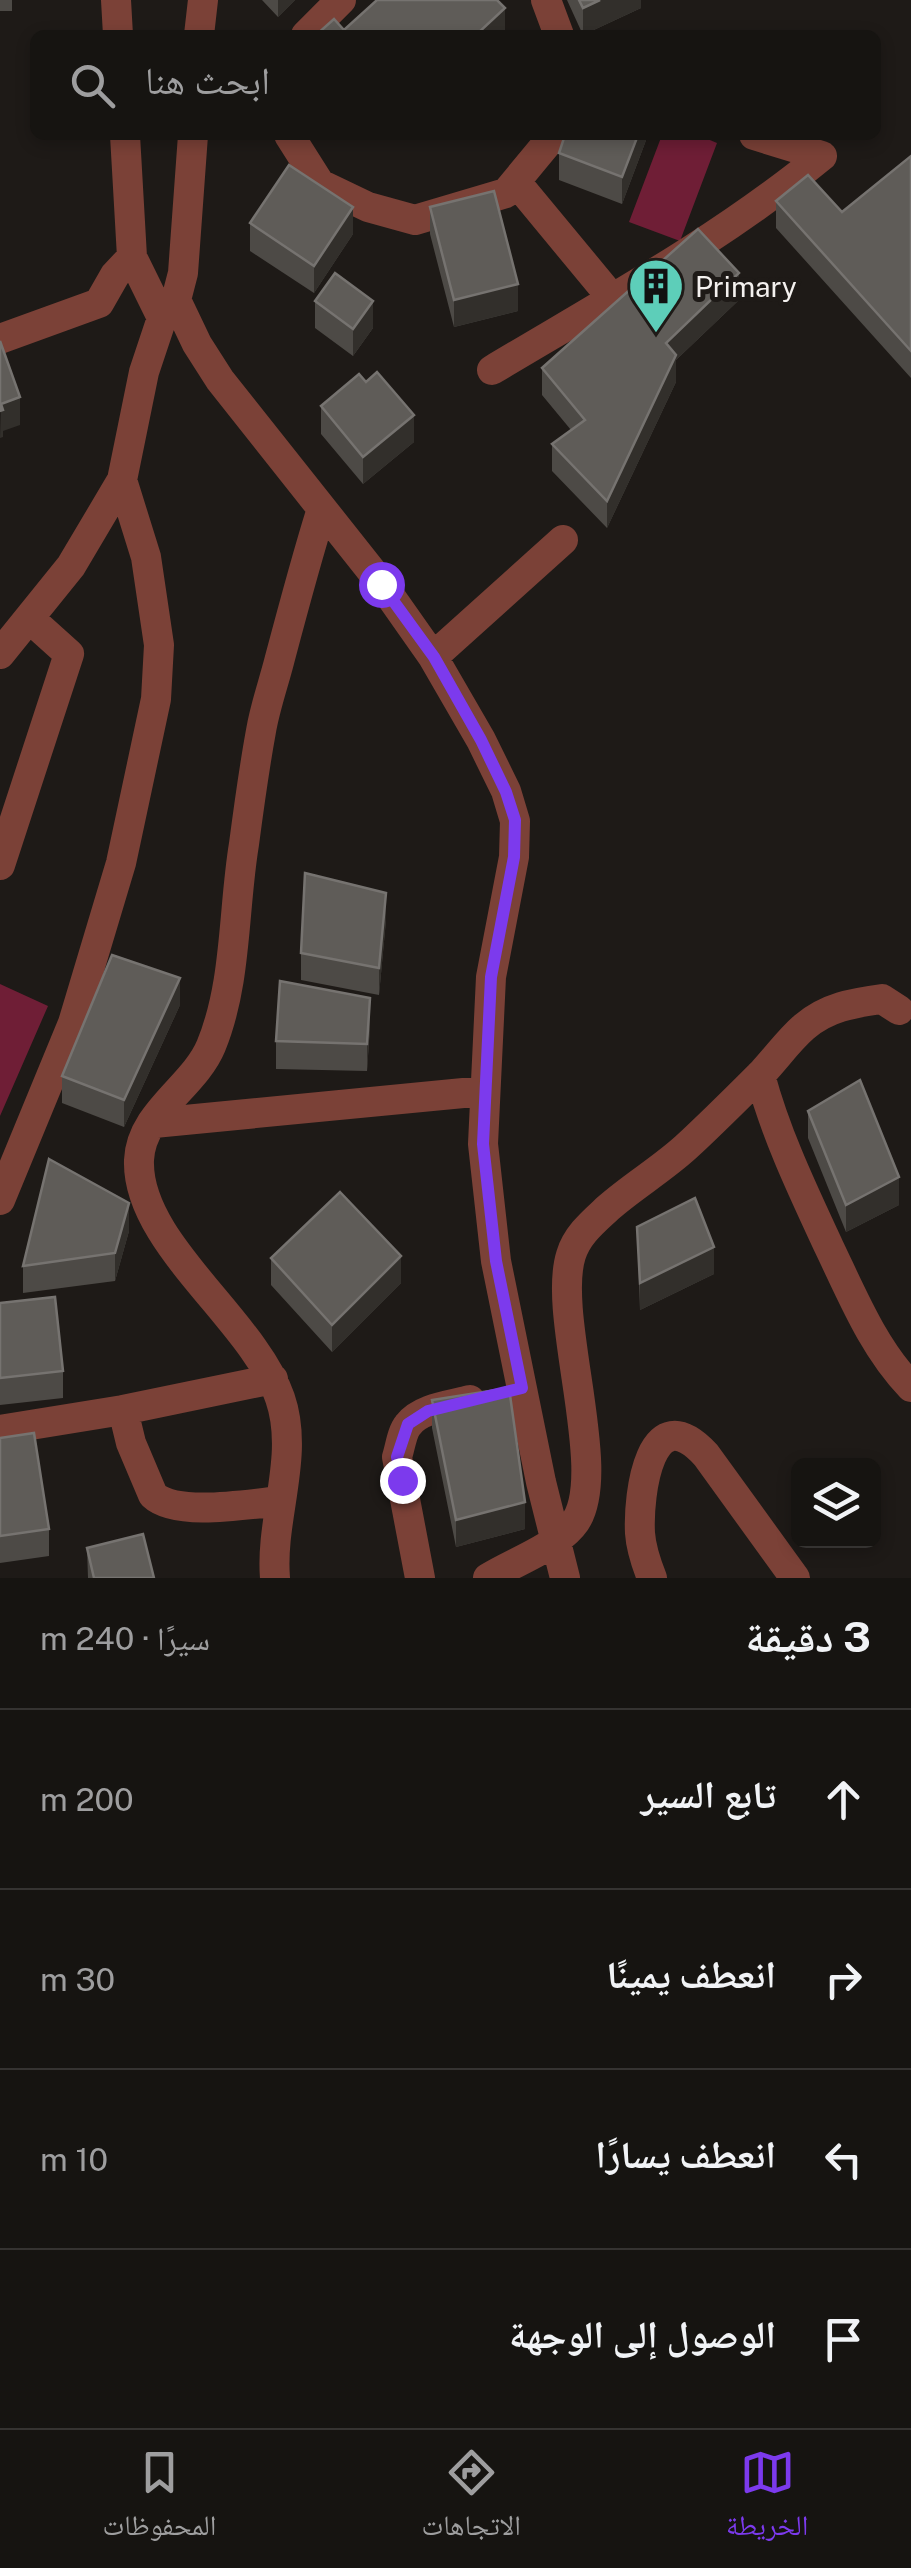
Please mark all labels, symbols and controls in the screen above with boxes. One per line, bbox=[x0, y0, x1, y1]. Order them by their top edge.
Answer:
search box bbox=[30, 30, 881, 140]
icon: search bbox=[65, 58, 120, 113]
text: ابحث هنا bbox=[145, 58, 270, 103]
building icon: Primary bbox=[626, 256, 686, 335]
place label: Primary bbox=[695, 270, 797, 303]
route start bbox=[359, 562, 405, 608]
route end bbox=[380, 1458, 426, 1504]
map controls bbox=[791, 1458, 881, 1548]
button: layers bbox=[791, 1458, 881, 1548]
text: 3 دقيقة bbox=[745, 1612, 871, 1661]
text: سيرًا · 240 m bbox=[40, 1620, 210, 1657]
text: تابع السير bbox=[641, 1772, 776, 1817]
icon: ahead bbox=[816, 1772, 871, 1827]
text: 200 m bbox=[40, 1781, 134, 1818]
text: انعطف يمينًا bbox=[606, 1952, 776, 1997]
icon: right bbox=[816, 1952, 871, 2007]
text: 30 m bbox=[40, 1961, 115, 1998]
text: انعطف يسارًا bbox=[595, 2132, 776, 2177]
icon: left bbox=[816, 2132, 871, 2187]
text: 10 m bbox=[40, 2141, 108, 2178]
text: الوصول إلى الوجهة bbox=[509, 2312, 776, 2357]
icon: arrive bbox=[816, 2312, 871, 2367]
tab: المحفوظات bbox=[103, 2445, 216, 2553]
tab: الاتجاهات bbox=[422, 2445, 521, 2553]
tab: الخريطة bbox=[726, 2445, 808, 2553]

